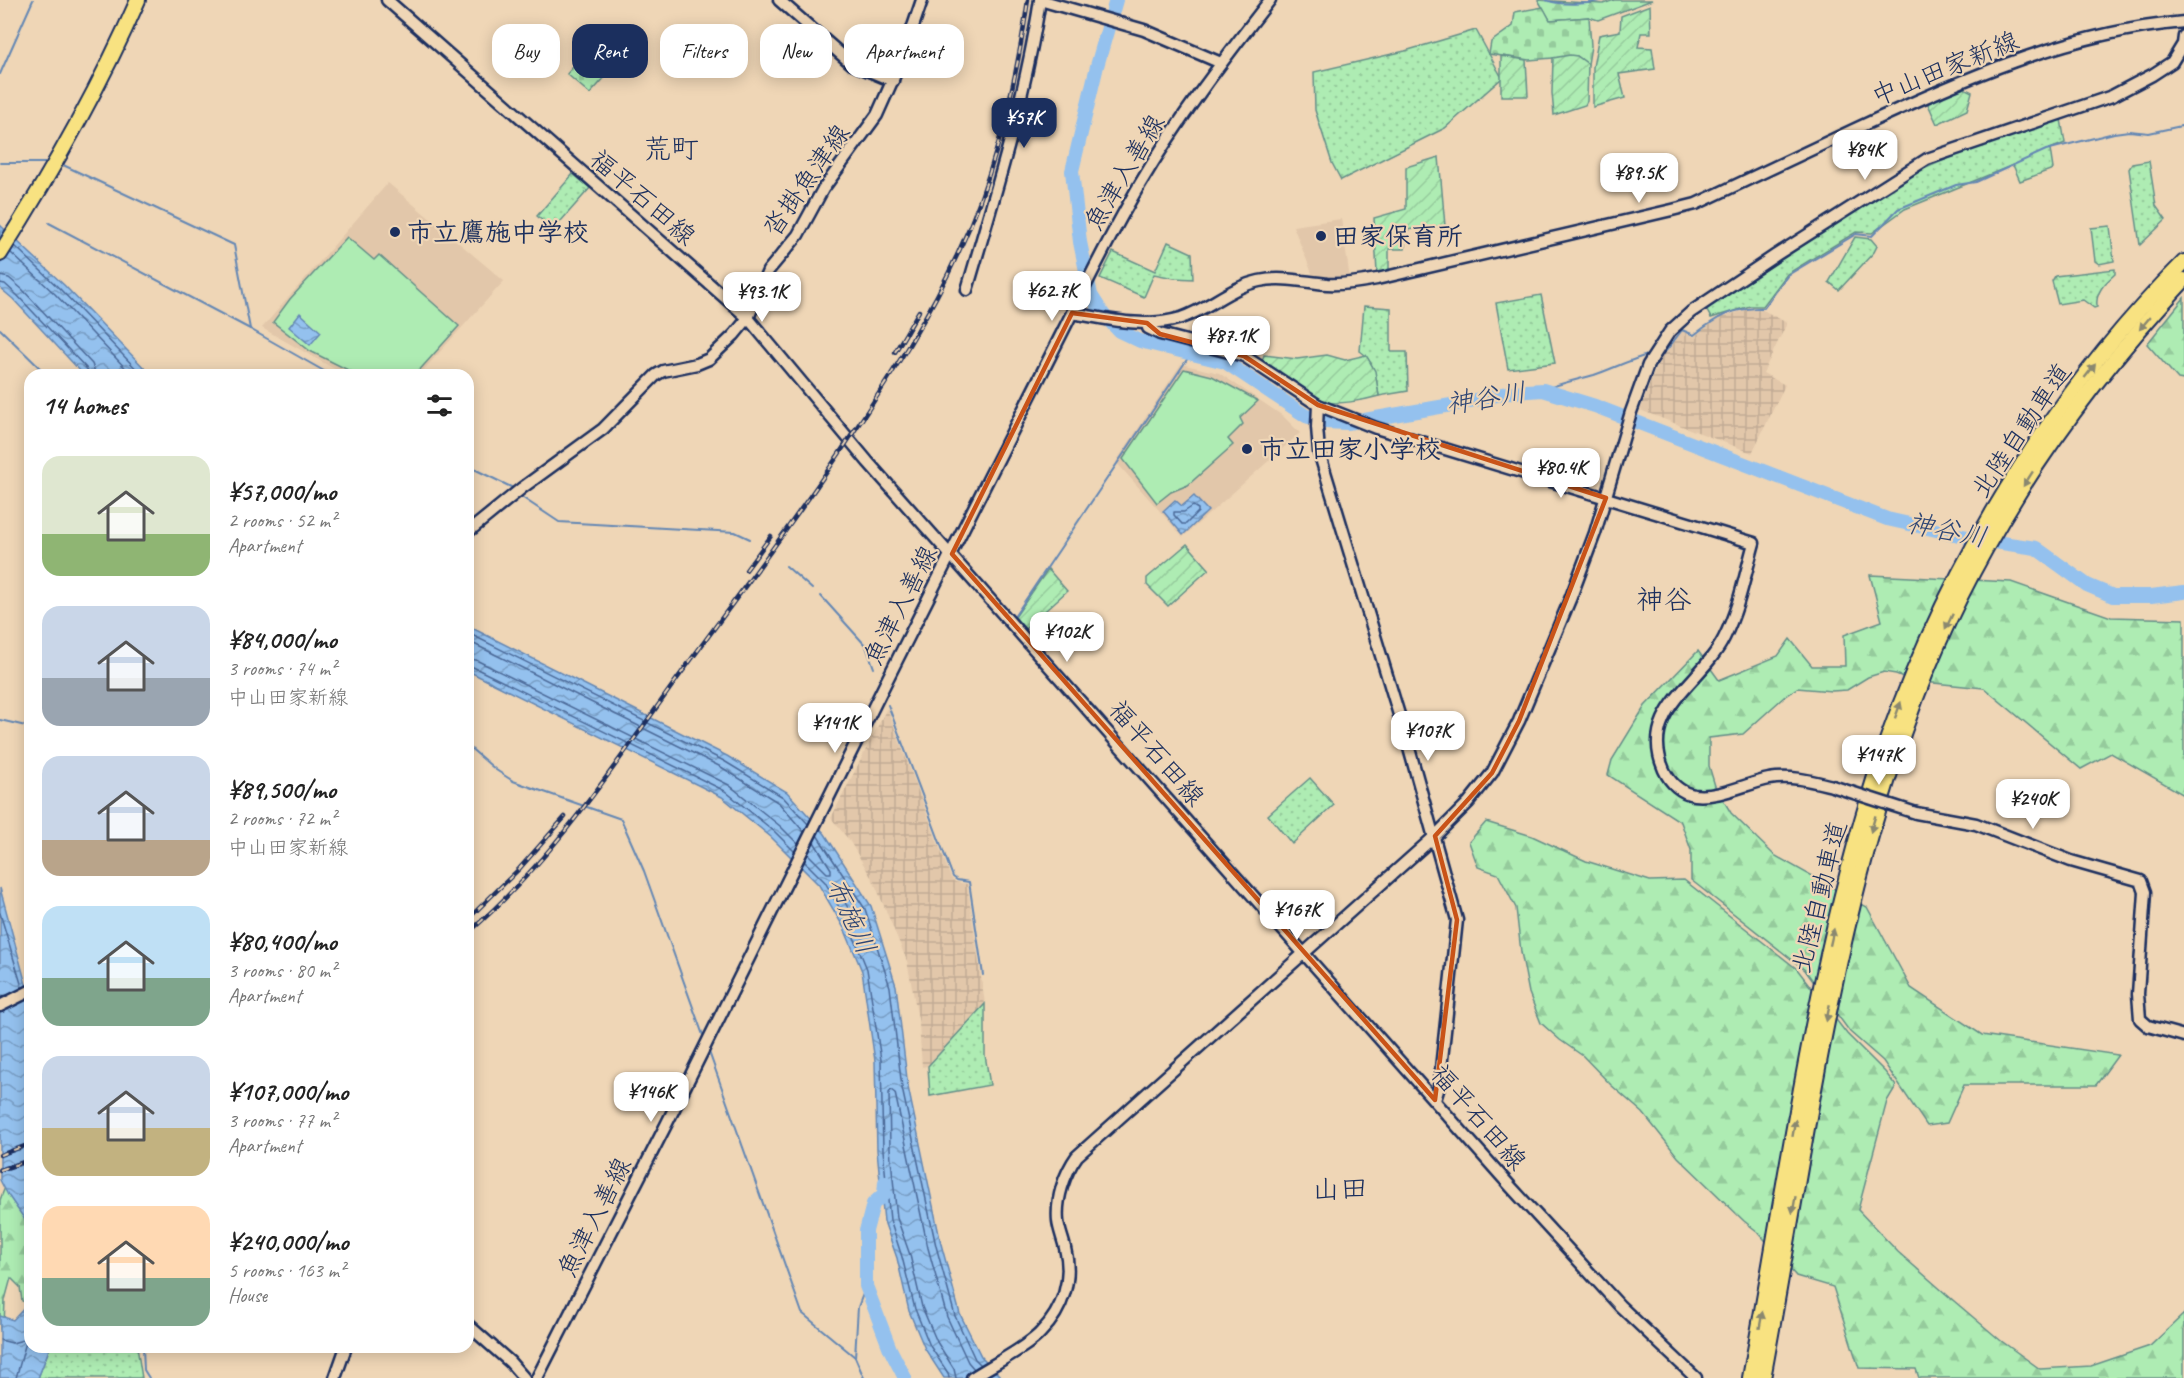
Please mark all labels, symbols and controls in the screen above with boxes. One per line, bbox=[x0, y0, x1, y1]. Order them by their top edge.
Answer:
chip: Buy bbox=[492, 24, 560, 78]
chip: Rent bbox=[572, 24, 648, 78]
chip: Filters bbox=[660, 24, 748, 78]
chip: New bbox=[760, 24, 832, 78]
chip: Apartment bbox=[844, 24, 964, 78]
street label: 中山田家新線 bbox=[1867, 24, 2024, 113]
pin: ¥57K bbox=[988, 98, 1060, 149]
text: ¥57K bbox=[1006, 105, 1042, 130]
street label: 魚津入善線 bbox=[1077, 108, 1172, 236]
street label: 沓掛魚津線 bbox=[756, 118, 857, 243]
pin: ¥84K bbox=[1829, 130, 1901, 181]
district label: 荒町 bbox=[643, 131, 699, 166]
text: ¥84K bbox=[1846, 137, 1884, 162]
street label: 福平石田線 bbox=[583, 142, 703, 252]
pin: ¥89.5K bbox=[1590, 153, 1688, 204]
text: ¥89.5K bbox=[1614, 160, 1664, 185]
place label: 市立鷹施中学校 bbox=[407, 216, 589, 249]
place label: 田家保育所 bbox=[1333, 220, 1463, 253]
marker: 市立鷹施中学校 bbox=[388, 225, 402, 239]
marker: 田家保育所 bbox=[1314, 229, 1328, 243]
pin: ¥62.7K bbox=[1003, 271, 1101, 322]
pin: ¥93.1K bbox=[713, 272, 811, 323]
text: ¥62.7K bbox=[1027, 278, 1077, 303]
text: ¥93.1K bbox=[737, 279, 787, 304]
one-way arrow bbox=[2138, 315, 2151, 331]
pin: ¥87.1K bbox=[1182, 316, 1280, 367]
text: ¥87.1K bbox=[1206, 323, 1256, 348]
street label: 北陸自動車道 bbox=[1964, 356, 2079, 504]
one-way arrow bbox=[2083, 363, 2096, 379]
water label: 神谷川 bbox=[1443, 375, 1529, 421]
text: 14 homes bbox=[42, 389, 127, 422]
icon: filters bbox=[423, 389, 456, 422]
place label: 市立田家小学校 bbox=[1259, 433, 1441, 466]
marker: 市立田家小学校 bbox=[1240, 442, 1254, 456]
pin: ¥80.4K bbox=[1512, 448, 1610, 499]
text: ¥80.4K bbox=[1536, 455, 1586, 480]
one-way arrow bbox=[2022, 471, 2033, 487]
text: ¥57,000/mo bbox=[228, 475, 336, 508]
icon: home bbox=[90, 480, 162, 552]
water label: 神谷川 bbox=[1904, 506, 1990, 554]
text: 2 rooms · 52 m² bbox=[228, 508, 336, 533]
text: Apartment bbox=[228, 533, 301, 558]
street label: 魚津入善線 bbox=[856, 540, 945, 671]
district label: 神谷 bbox=[1636, 582, 1692, 617]
pin: ¥102K bbox=[1025, 612, 1109, 663]
one-way arrow bbox=[1945, 613, 1954, 630]
text: ¥102K bbox=[1044, 619, 1090, 644]
text: ¥84,000/mo bbox=[228, 623, 337, 656]
icon: home bbox=[90, 630, 162, 702]
text: 3 rooms · 74 m² bbox=[228, 656, 336, 681]
text: 中山田家新線 bbox=[228, 685, 348, 710]
street label: 福平石田線 bbox=[1102, 693, 1212, 813]
one-way arrow bbox=[1894, 701, 1904, 719]
pin: ¥141K bbox=[793, 703, 877, 754]
text: ¥141K bbox=[812, 710, 858, 735]
pin: ¥107K bbox=[1386, 711, 1470, 762]
text: ¥107K bbox=[1405, 718, 1451, 743]
pin: ¥147K bbox=[1837, 735, 1921, 786]
text: ¥147K bbox=[1856, 742, 1902, 767]
text: ¥89,500/mo bbox=[228, 773, 336, 806]
pin: ¥240K bbox=[1991, 779, 2075, 830]
icon: home bbox=[90, 780, 162, 852]
text: ¥240K bbox=[2010, 786, 2056, 811]
text: 2 rooms · 72 m² bbox=[228, 806, 336, 831]
one-way arrow bbox=[1868, 815, 1877, 833]
street label: 北陸自動車道 bbox=[1785, 817, 1854, 977]
text: 中山田家新線 bbox=[228, 835, 348, 860]
water label: 布施川 bbox=[818, 872, 884, 960]
pin: ¥167K bbox=[1255, 890, 1339, 941]
text: ¥167K bbox=[1274, 897, 1320, 922]
text: ¥80,400/mo bbox=[228, 925, 337, 958]
one-way arrow bbox=[1828, 927, 1837, 946]
icon: home bbox=[90, 930, 162, 1002]
text: 3 rooms · 80 m² bbox=[228, 958, 336, 983]
text: Apartment bbox=[228, 983, 301, 1008]
one-way arrow bbox=[1823, 1004, 1832, 1023]
street label: 福平石田線 bbox=[1424, 1057, 1534, 1177]
pin: ¥146K bbox=[609, 1072, 693, 1123]
text: ¥107,000/mo bbox=[228, 1075, 348, 1108]
text: ¥146K bbox=[628, 1079, 674, 1104]
icon: home bbox=[90, 1080, 162, 1152]
text: 3 rooms · 77 m² bbox=[228, 1108, 336, 1133]
one-way arrow bbox=[1790, 1119, 1799, 1138]
text: Apartment bbox=[228, 1133, 301, 1158]
street label: 魚津入善線 bbox=[550, 1152, 639, 1283]
district label: 山田 bbox=[1312, 1171, 1368, 1206]
one-way arrow bbox=[1789, 1196, 1798, 1215]
text: ¥240,000/mo bbox=[228, 1225, 348, 1258]
icon: home bbox=[90, 1230, 162, 1302]
text: 5 rooms · 163 m² bbox=[228, 1258, 345, 1283]
text: House bbox=[228, 1283, 267, 1308]
one-way arrow bbox=[1757, 1311, 1766, 1330]

